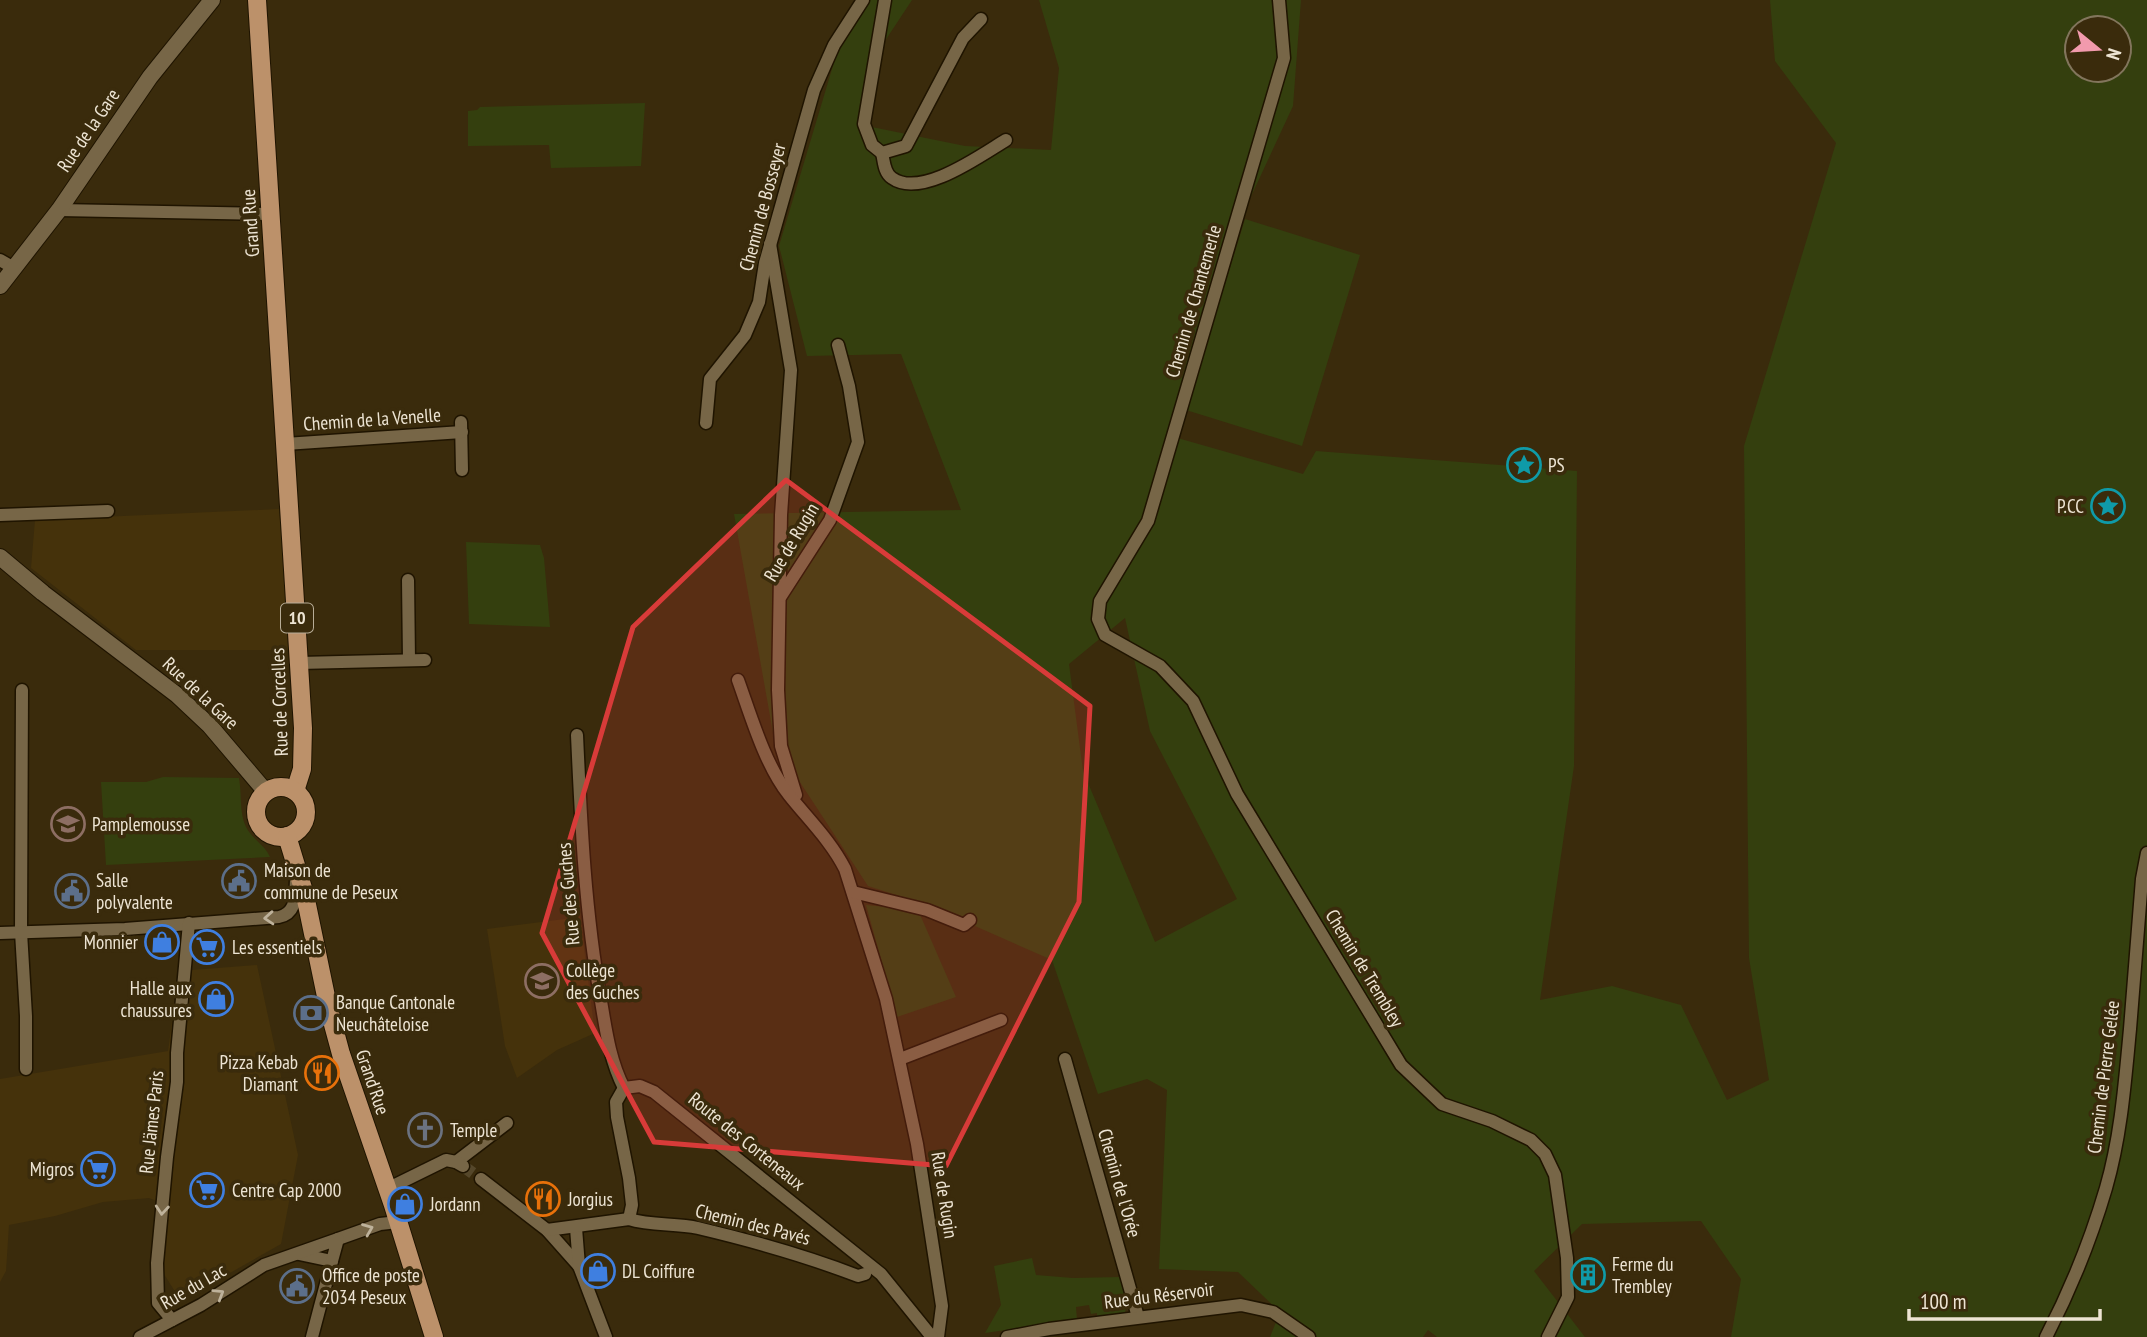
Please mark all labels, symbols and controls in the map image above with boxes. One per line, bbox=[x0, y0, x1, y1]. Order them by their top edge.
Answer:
north arrow bbox=[2063, 14, 2133, 84]
text: N bbox=[2101, 46, 2127, 63]
street label: Rue de la Gare bbox=[51, 84, 125, 176]
street label: Chemin de Bosseyer bbox=[733, 140, 791, 274]
street label: Grand Rue bbox=[236, 188, 264, 258]
street label: Chemin de Chantemerle bbox=[1160, 222, 1226, 380]
street label: Chemin de la Venelle bbox=[302, 402, 442, 436]
place icon: PS bbox=[1505, 446, 1543, 484]
place label: PS bbox=[1548, 453, 1565, 477]
place icon: P.CC bbox=[2089, 487, 2127, 525]
place label: P.CC bbox=[2057, 494, 2084, 518]
street label: Rue de Rugin bbox=[758, 498, 824, 586]
road number: 10 bbox=[281, 604, 313, 632]
street label: Rue de Corcelles bbox=[265, 647, 293, 757]
street label: Rue de la Gare bbox=[158, 652, 244, 734]
school or university icon: Pamplemousse bbox=[49, 805, 87, 843]
place label: Pamplemousse bbox=[92, 812, 190, 836]
street label: Rue des Guches bbox=[552, 842, 584, 946]
place label: Maison de commune de Peseux bbox=[264, 858, 398, 904]
public building icon: Maison de commune de Peseux bbox=[220, 862, 258, 900]
place label: Salle polyvalente bbox=[96, 868, 173, 914]
public building icon: Salle polyvalente bbox=[53, 872, 91, 910]
street label: Chemin de Trembley bbox=[1320, 905, 1410, 1032]
one-way arrow bbox=[263, 910, 274, 925]
shop icon: Monnier bbox=[143, 923, 181, 961]
supermarket icon: Les essentiels bbox=[188, 928, 226, 966]
place label: Monnier bbox=[84, 930, 139, 954]
place label: Les essentiels bbox=[232, 935, 322, 959]
place label: Collège des Guches bbox=[566, 958, 640, 1004]
school or university icon: Collège des Guches bbox=[523, 962, 561, 1000]
place label: Halle aux chaussures bbox=[120, 976, 192, 1022]
shop icon: Halle aux chaussures bbox=[197, 980, 235, 1018]
place label: Banque Cantonale Neuchâteloise bbox=[336, 990, 455, 1036]
bank icon: Banque Cantonale Neuchâteloise bbox=[292, 994, 330, 1032]
street label: Chemin de Pierre Gelée bbox=[2082, 999, 2124, 1155]
street label: Grand'Rue bbox=[351, 1046, 395, 1118]
place label: Pizza Kebab Diamant bbox=[219, 1050, 299, 1096]
restaurant icon: Pizza Kebab Diamant bbox=[303, 1054, 341, 1092]
street label: Rue Jämes Paris bbox=[134, 1069, 168, 1175]
street label: Route des Corteneaux bbox=[684, 1087, 810, 1195]
church icon: Temple bbox=[406, 1111, 444, 1149]
place label: Temple bbox=[450, 1118, 497, 1142]
street label: Chemin de l'Orée bbox=[1093, 1126, 1147, 1240]
supermarket icon: Migros bbox=[79, 1150, 117, 1188]
street label: Rue de Rugin bbox=[926, 1150, 964, 1240]
place label: Migros bbox=[30, 1157, 74, 1181]
supermarket icon: Centre Cap 2000 bbox=[188, 1171, 226, 1209]
place label: Centre Cap 2000 bbox=[232, 1178, 341, 1202]
restaurant icon: Jorgius bbox=[524, 1180, 562, 1218]
shop icon: Jordann bbox=[386, 1185, 424, 1223]
place label: Jorgius bbox=[567, 1187, 613, 1211]
place label: Jordann bbox=[429, 1192, 481, 1216]
street label: Chemin des Pavés bbox=[693, 1198, 813, 1250]
one-way arrow bbox=[155, 1205, 170, 1216]
one-way arrow bbox=[361, 1223, 373, 1237]
shop icon: DL Coiffure bbox=[579, 1252, 617, 1290]
place label: Ferme du Trembley bbox=[1612, 1252, 1674, 1298]
building icon: Ferme du Trembley bbox=[1569, 1256, 1607, 1294]
street label: Rue du Lac bbox=[156, 1258, 230, 1314]
place label: DL Coiffure bbox=[622, 1259, 695, 1283]
place label: Office de poste 2034 Peseux bbox=[322, 1263, 420, 1309]
public building icon: Office de poste 2034 Peseux bbox=[278, 1267, 316, 1305]
street label: Rue du Réservoir bbox=[1103, 1276, 1216, 1314]
scale bar bbox=[1909, 1278, 2100, 1322]
text: 100 m bbox=[1920, 1288, 1966, 1315]
one-way arrow bbox=[211, 1289, 224, 1302]

